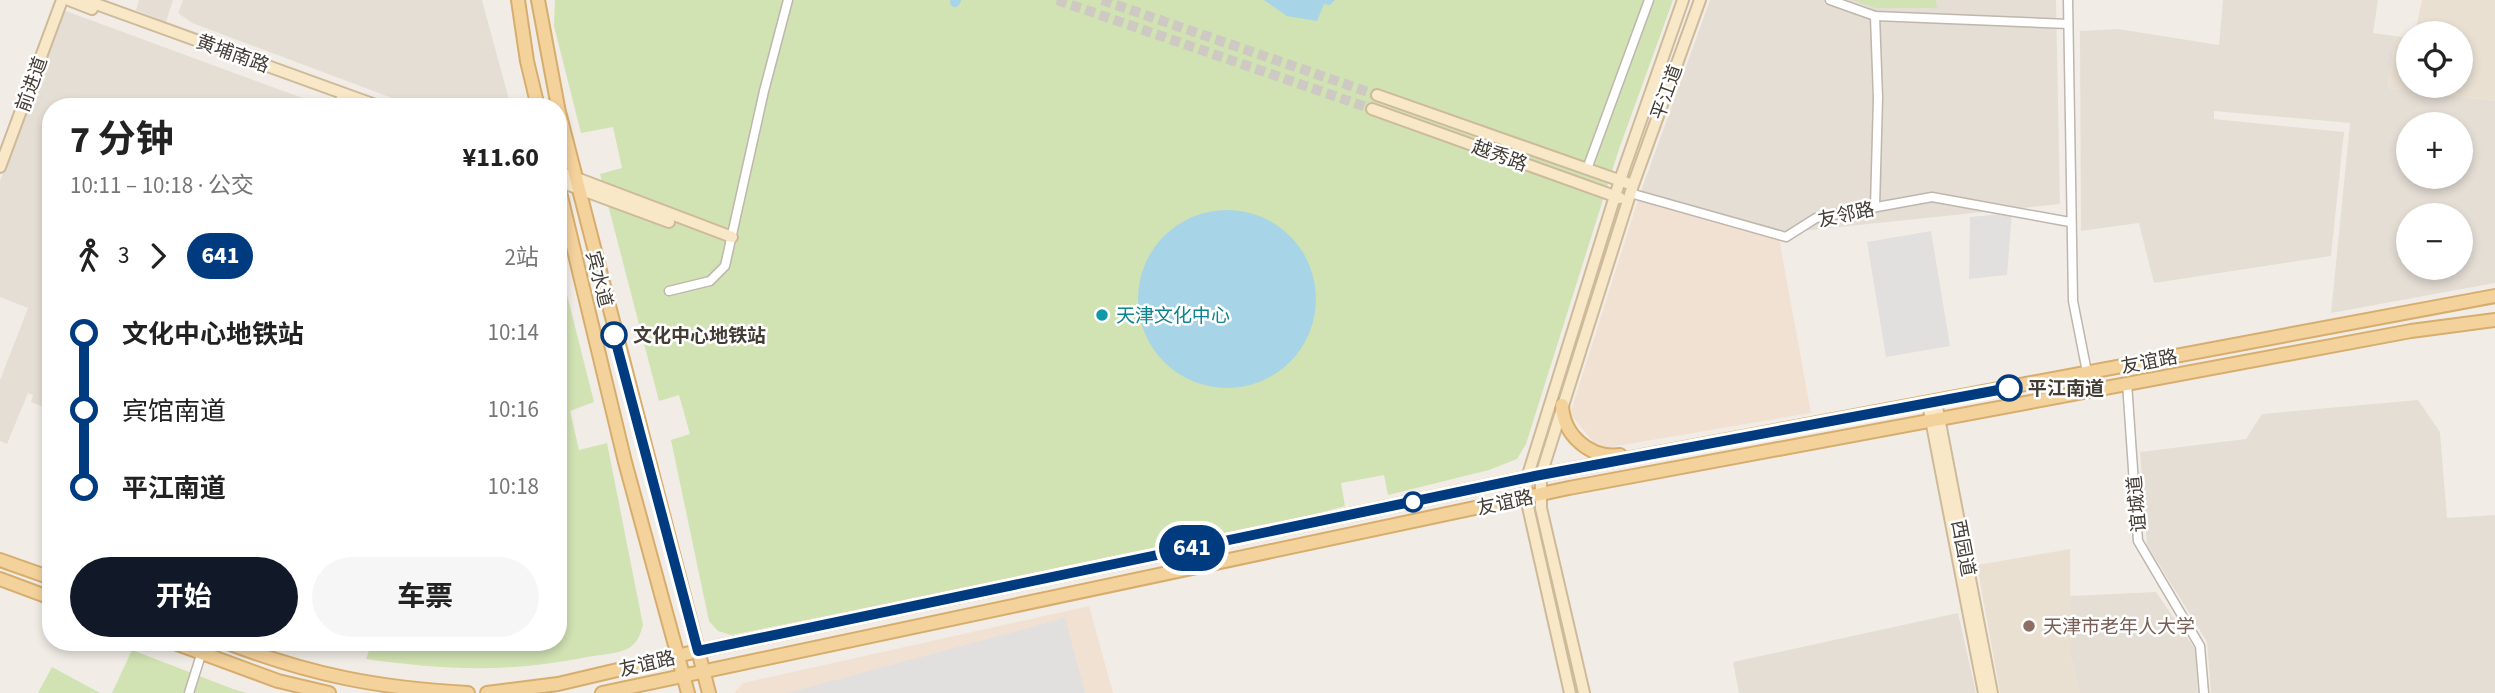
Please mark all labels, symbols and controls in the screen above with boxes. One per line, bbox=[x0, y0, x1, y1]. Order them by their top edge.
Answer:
map controls bbox=[2396, 21, 2473, 280]
button: locate bbox=[2396, 21, 2473, 98]
street label: 黄埔南路 bbox=[192, 29, 273, 80]
street label: 前进道 bbox=[10, 53, 55, 116]
street label: 平江道 bbox=[1645, 61, 1690, 124]
button: + bbox=[2396, 112, 2473, 189]
text: 7 分钟 bbox=[70, 113, 174, 167]
street label: 越秀路 bbox=[1468, 134, 1531, 179]
text: ¥11.60 bbox=[463, 139, 539, 176]
text: 10:11 – 10:18 · 公交 bbox=[70, 169, 254, 202]
street label: 友邻路 bbox=[1816, 196, 1877, 235]
button: − bbox=[2396, 203, 2473, 280]
icon: walk bbox=[70, 237, 108, 275]
icon: forward bbox=[139, 237, 177, 275]
text: 641 bbox=[201, 238, 239, 273]
text: 3 bbox=[118, 239, 129, 272]
text: 2站 bbox=[505, 241, 539, 274]
street label: 宾水道 bbox=[579, 248, 619, 310]
place label: 天津文化中心 bbox=[1116, 303, 1230, 330]
marker: 天津文化中心 bbox=[1094, 307, 1110, 323]
text: 文化中心地铁站 bbox=[122, 316, 304, 353]
text: 10:14 bbox=[488, 316, 539, 349]
marker: 文化中心地铁站 bbox=[601, 322, 627, 348]
place label: 文化中心地铁站 bbox=[633, 323, 766, 350]
street label: 友谊路 bbox=[2119, 344, 2180, 381]
marker: 平江南道 bbox=[1996, 375, 2022, 401]
place label: 平江南道 bbox=[2028, 376, 2104, 403]
text: 宾馆南道 bbox=[122, 393, 226, 430]
text: 10:16 bbox=[488, 393, 539, 426]
text: 平江南道 bbox=[122, 470, 226, 507]
text: 10:18 bbox=[488, 470, 539, 503]
street label: 谊城道 bbox=[2122, 474, 2153, 533]
street label: 友谊路 bbox=[1475, 484, 1536, 523]
unlabelled marker bbox=[1403, 492, 1423, 512]
street label: 西园道 bbox=[1944, 518, 1981, 579]
line badge: 641 bbox=[1152, 525, 1232, 571]
text: 641 bbox=[1173, 530, 1211, 565]
button: 开始 bbox=[70, 557, 298, 637]
button: 车票 bbox=[312, 557, 539, 637]
place label: 天津市老年人大学 bbox=[2043, 614, 2195, 641]
marker: 天津市老年人大学 bbox=[2021, 618, 2037, 634]
street label: 友谊路 bbox=[617, 645, 678, 684]

